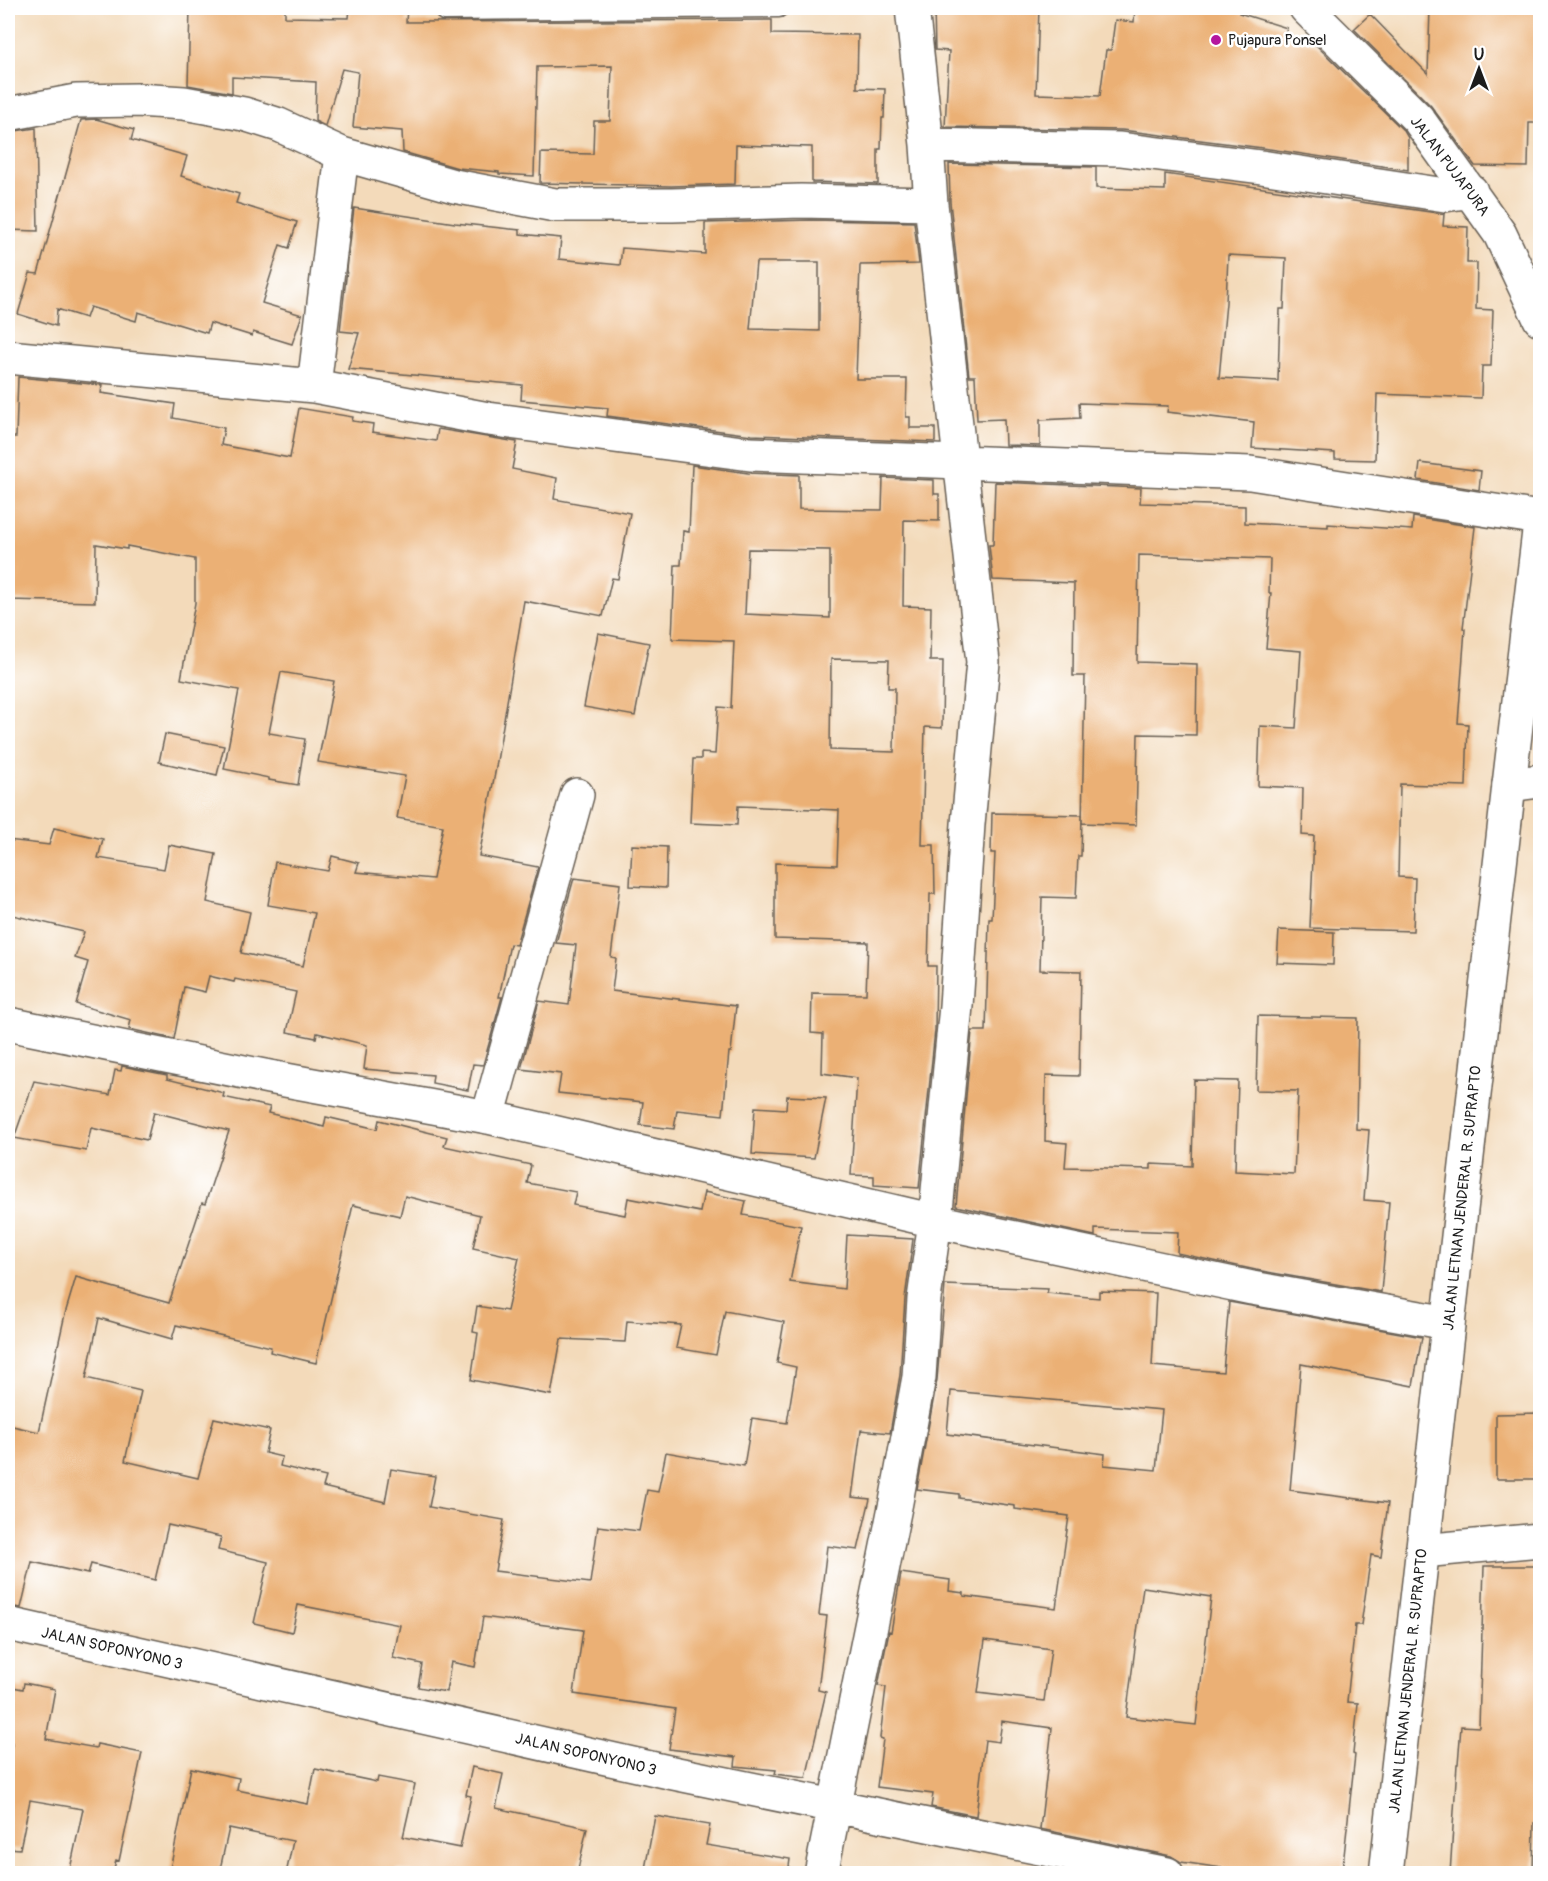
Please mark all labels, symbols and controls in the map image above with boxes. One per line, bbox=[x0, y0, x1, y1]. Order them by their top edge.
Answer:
place label: Pujapura Ponsel bbox=[1228, 31, 1327, 50]
marker: Pujapura Ponsel bbox=[1209, 33, 1223, 47]
north arrow bbox=[1449, 39, 1509, 99]
text: U bbox=[1474, 45, 1485, 65]
street label: JALAN PUJAPURA bbox=[1406, 113, 1494, 220]
street label: JALAN LETNAN JENDERAL R. SUPRAPTO bbox=[1439, 1065, 1486, 1331]
street label: JALAN LETNAN JENDERAL R. SUPRAPTO bbox=[1385, 1548, 1432, 1814]
street label: JALAN SOPONYONO 3 bbox=[39, 1623, 184, 1674]
street label: JALAN SOPONYONO 3 bbox=[513, 1729, 658, 1780]

